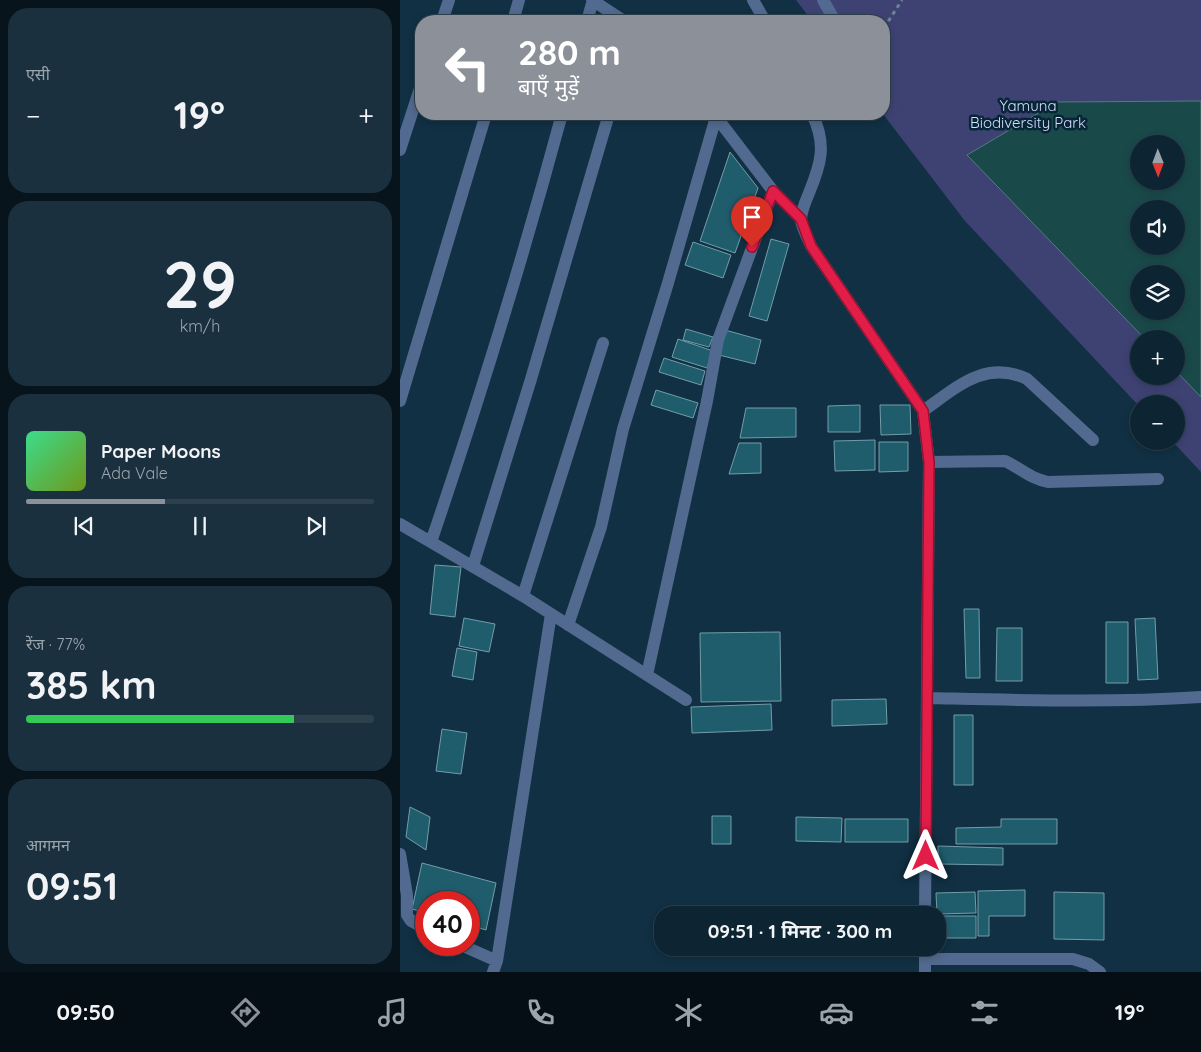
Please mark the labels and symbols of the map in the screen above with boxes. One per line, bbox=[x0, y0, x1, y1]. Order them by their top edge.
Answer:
park label: Yamuna Biodiversity Park bbox=[970, 96, 1086, 132]
north arrow bbox=[1130, 135, 1185, 190]
pin bbox=[731, 196, 773, 247]
position arrow bbox=[899, 829, 951, 881]
speed limit sign: 40 bbox=[415, 891, 480, 956]

